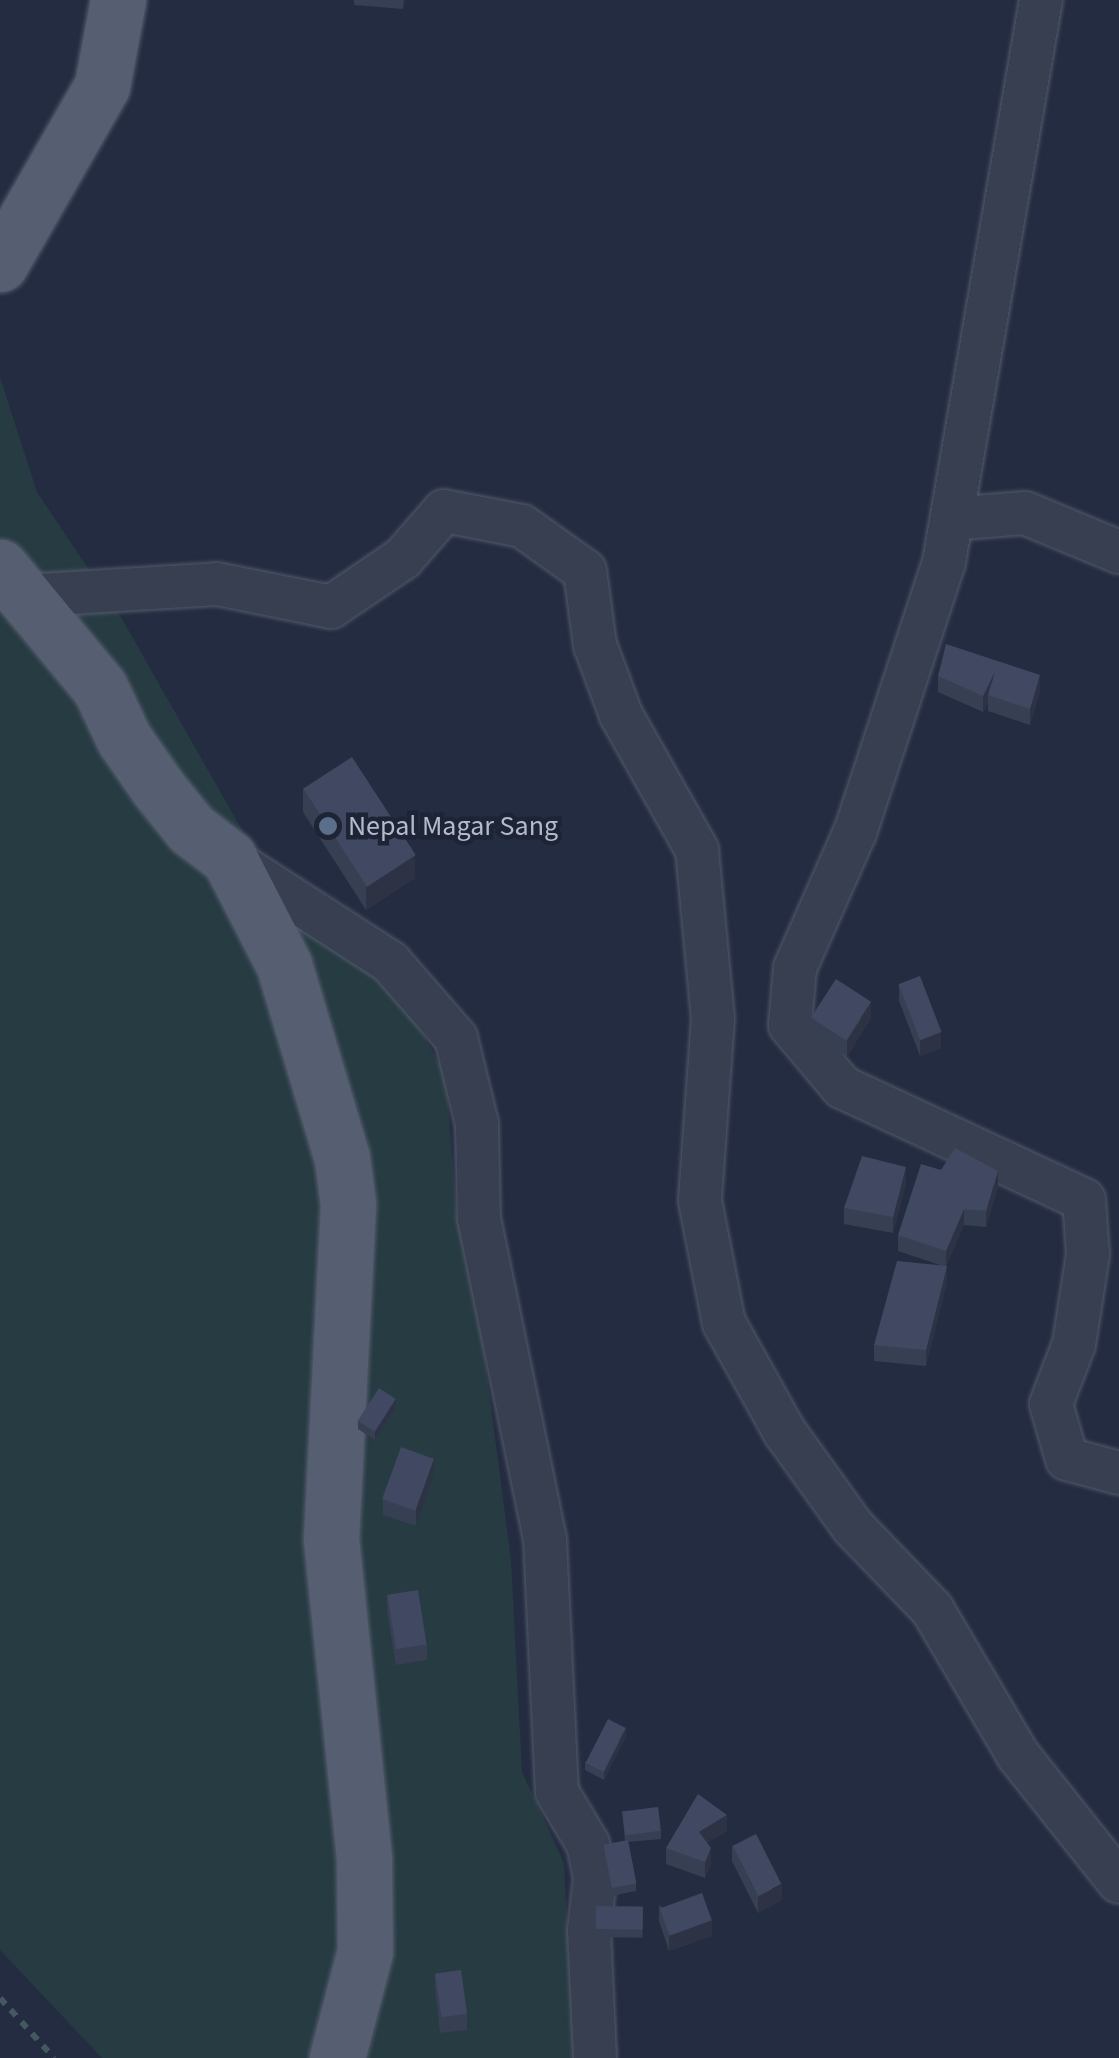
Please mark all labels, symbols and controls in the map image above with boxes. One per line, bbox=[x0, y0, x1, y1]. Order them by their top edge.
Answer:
place label: Nepal Magar Sang bbox=[348, 809, 558, 843]
marker: Nepal Magar Sang bbox=[317, 815, 339, 837]

